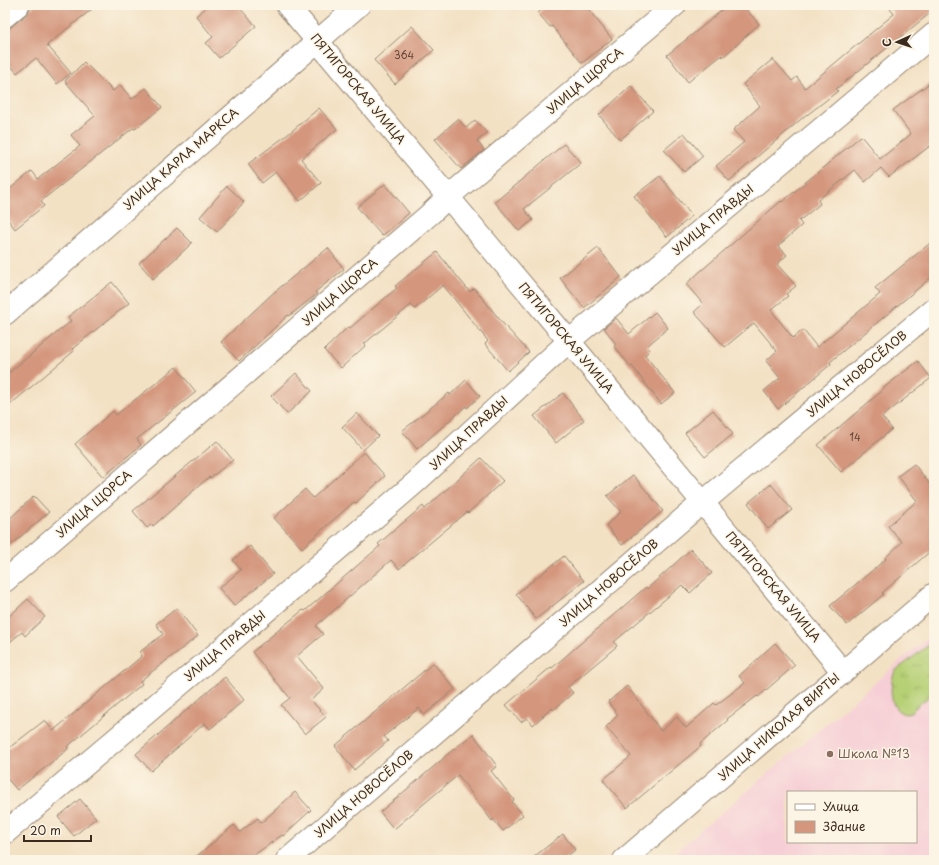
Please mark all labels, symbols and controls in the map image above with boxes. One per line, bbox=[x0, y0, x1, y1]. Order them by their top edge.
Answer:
north arrow bbox=[877, 22, 917, 62]
street label: ПЯТИГОРСКАЯ УЛИЦА bbox=[307, 29, 410, 148]
text: С bbox=[878, 38, 895, 47]
street label: УЛИЦА ЩОРСА bbox=[542, 43, 627, 118]
house number: 364 bbox=[394, 47, 414, 62]
street label: УЛИЦА КАРЛА МАРКСА bbox=[119, 103, 242, 213]
street label: УЛИЦА ПРАВДЫ bbox=[668, 180, 757, 259]
street label: УЛИЦА ЩОРСА bbox=[298, 253, 381, 329]
street label: ПЯТИГОРСКАЯ УЛИЦА bbox=[515, 278, 618, 397]
street label: УЛИЦА НОВОСЁЛОВ bbox=[802, 326, 910, 421]
street label: УЛИЦА ПРАВДЫ bbox=[425, 391, 512, 473]
house number: 14 bbox=[849, 429, 861, 444]
street label: УЛИЦА ЩОРСА bbox=[52, 465, 135, 541]
street label: ПЯТИГОРСКАЯ УЛИЦА bbox=[722, 527, 825, 646]
street label: УЛИЦА НОВОСЁЛОВ bbox=[555, 534, 662, 630]
street label: УЛИЦА ПРАВДЫ bbox=[180, 606, 269, 685]
street label: УЛИЦА НИКОЛАЯ ВИРТЫ bbox=[714, 668, 843, 784]
place label: Школа №13 bbox=[838, 744, 910, 762]
street label: УЛИЦА НОВОСЁЛОВ bbox=[310, 745, 417, 841]
marker: Школа №13 bbox=[825, 749, 835, 759]
legend bbox=[787, 791, 917, 843]
text: Улица bbox=[823, 797, 859, 815]
scale bar bbox=[24, 817, 91, 843]
text: Здание bbox=[823, 817, 865, 835]
text: 20 m bbox=[30, 821, 61, 839]

